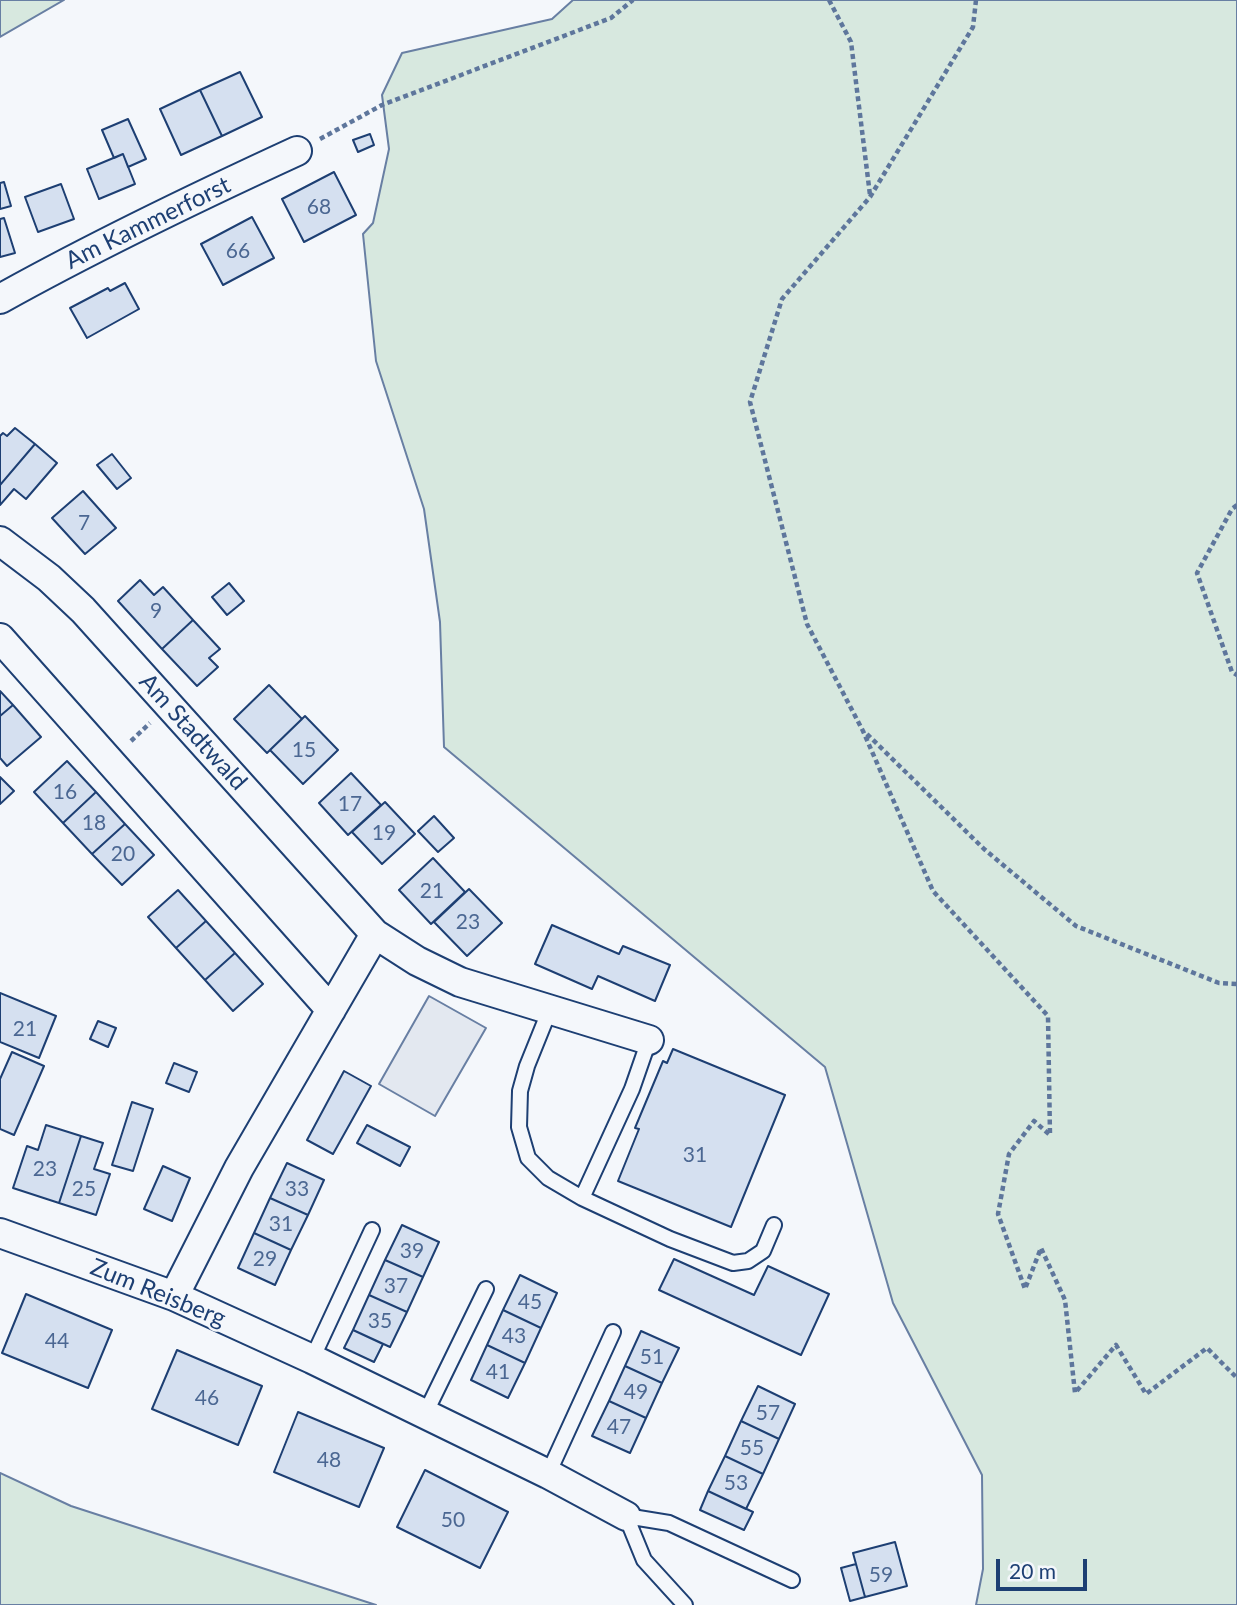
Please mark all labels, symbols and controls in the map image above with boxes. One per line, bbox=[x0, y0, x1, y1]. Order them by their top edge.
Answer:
street label: Am Kammerforst bbox=[61, 171, 235, 275]
house number: 68 bbox=[307, 194, 331, 220]
house number: 66 bbox=[226, 238, 250, 264]
house number: 7 bbox=[78, 510, 90, 536]
house number: 9 bbox=[150, 598, 162, 624]
street label: Am Stadtwald bbox=[133, 668, 253, 796]
house number: 15 bbox=[292, 737, 316, 763]
house number: 16 bbox=[53, 779, 77, 805]
house number: 17 bbox=[338, 791, 362, 817]
house number: 18 bbox=[82, 810, 106, 836]
house number: 19 bbox=[372, 820, 396, 846]
house number: 20 bbox=[111, 841, 135, 867]
house number: 21 bbox=[420, 878, 444, 904]
house number: 23 bbox=[456, 909, 480, 935]
house number: 21 bbox=[13, 1016, 37, 1042]
house number: 31 bbox=[683, 1142, 707, 1168]
house number: 23 bbox=[33, 1156, 57, 1182]
house number: 25 bbox=[72, 1176, 96, 1202]
house number: 33 bbox=[285, 1176, 309, 1202]
house number: 31 bbox=[269, 1211, 293, 1237]
house number: 39 bbox=[400, 1238, 424, 1264]
house number: 29 bbox=[253, 1246, 277, 1272]
street label: Zum Reisberg bbox=[86, 1253, 230, 1333]
house number: 37 bbox=[384, 1273, 408, 1299]
house number: 45 bbox=[518, 1289, 542, 1315]
house number: 35 bbox=[368, 1308, 392, 1334]
house number: 43 bbox=[502, 1323, 526, 1349]
house number: 44 bbox=[45, 1328, 69, 1354]
house number: 51 bbox=[640, 1344, 664, 1370]
house number: 41 bbox=[486, 1359, 510, 1385]
house number: 49 bbox=[624, 1379, 648, 1405]
house number: 46 bbox=[195, 1385, 219, 1411]
house number: 57 bbox=[756, 1400, 780, 1426]
house number: 47 bbox=[607, 1414, 631, 1440]
house number: 55 bbox=[740, 1435, 764, 1461]
house number: 48 bbox=[317, 1447, 341, 1473]
house number: 53 bbox=[724, 1470, 748, 1496]
house number: 50 bbox=[441, 1507, 465, 1533]
scale bar bbox=[999, 1546, 1090, 1590]
text: 20 m bbox=[1009, 1558, 1056, 1583]
house number: 59 bbox=[869, 1562, 893, 1588]

